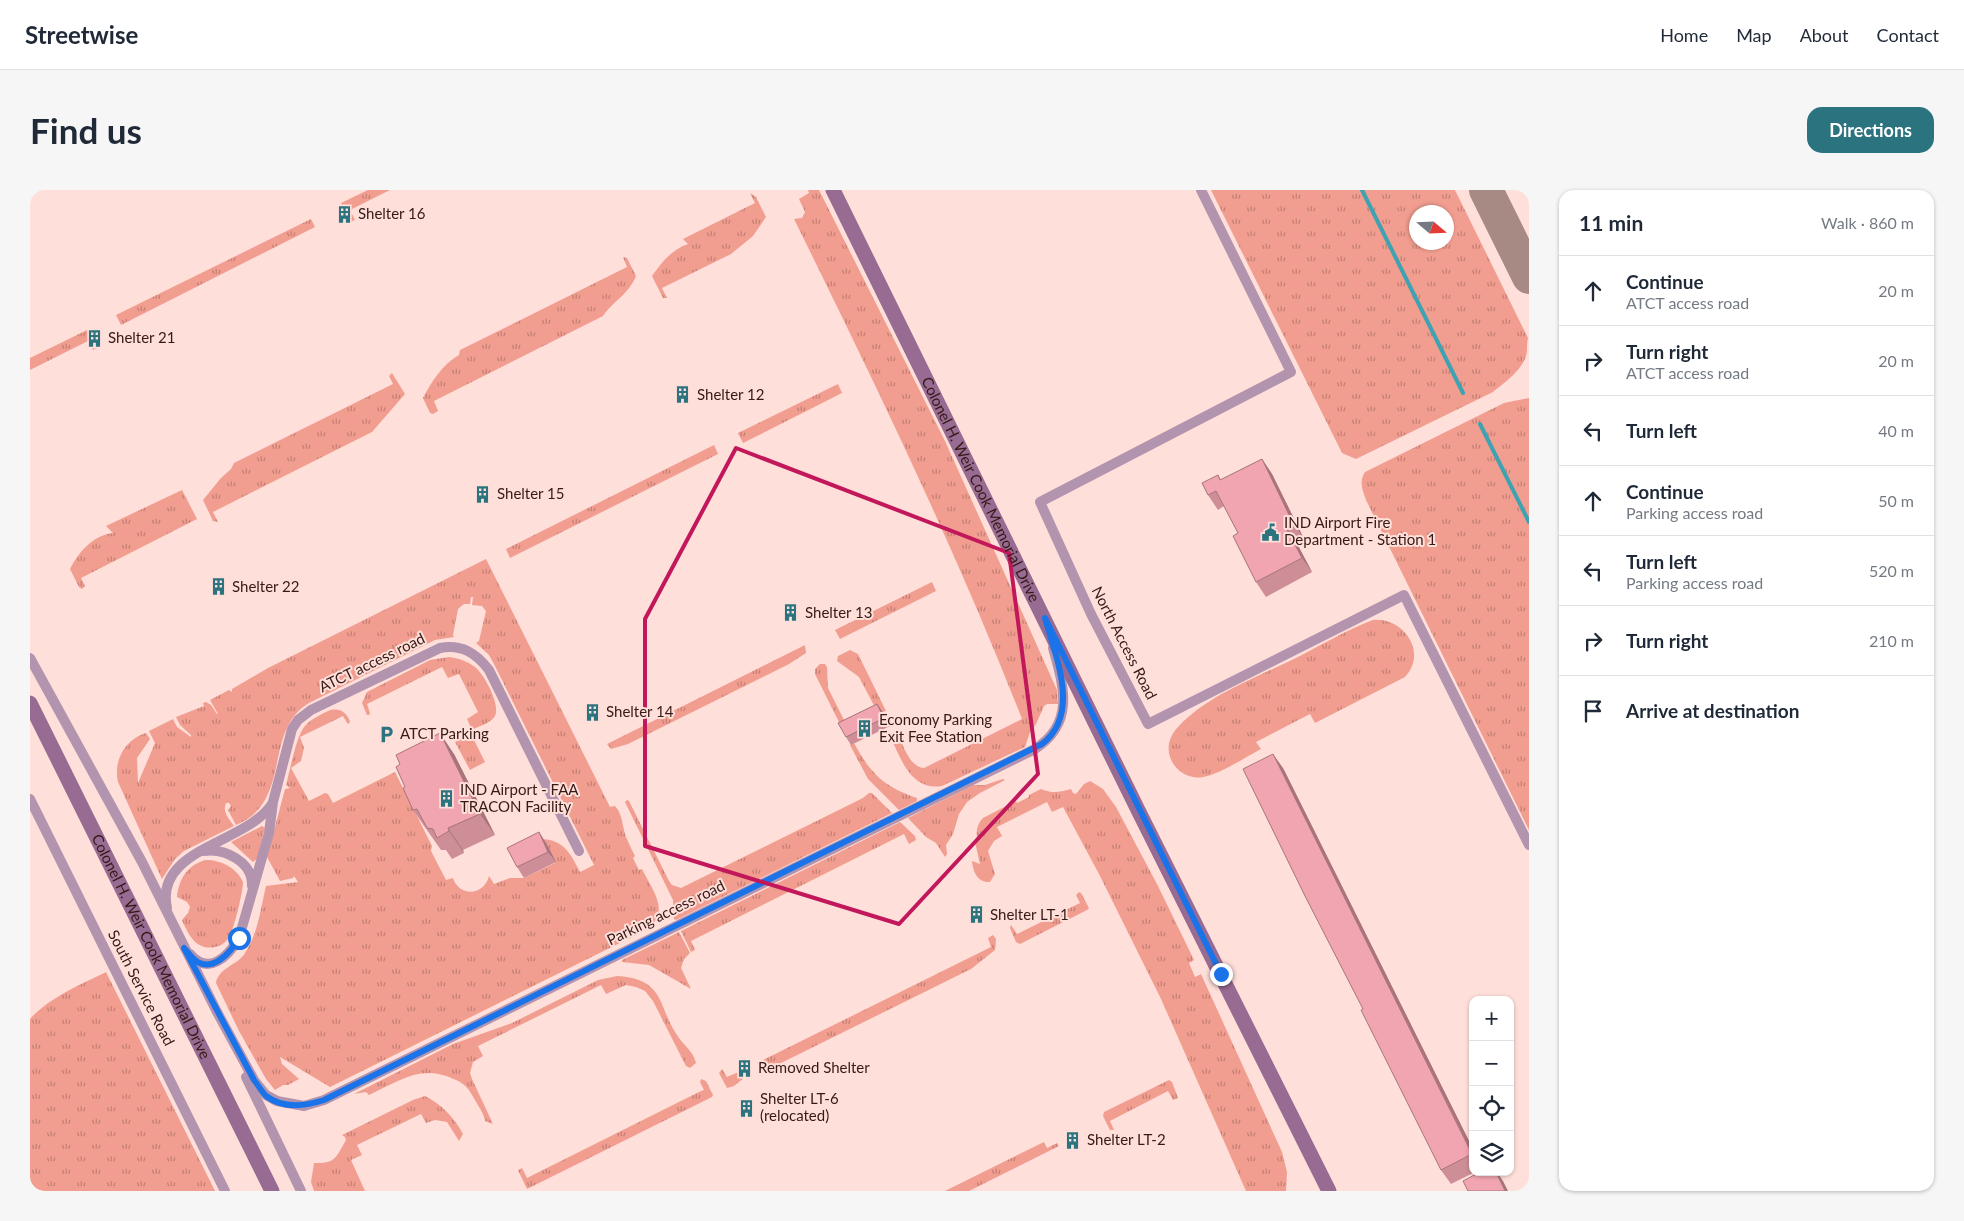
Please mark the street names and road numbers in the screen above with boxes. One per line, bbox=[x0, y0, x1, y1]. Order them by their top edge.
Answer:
street label: Colonel H. Weir Cook Memorial Drive bbox=[918, 374, 1044, 605]
street label: North Access Road bbox=[1089, 583, 1161, 702]
street label: ATCT access road bbox=[316, 629, 427, 696]
street label: Colonel H. Weir Cook Memorial Drive bbox=[88, 831, 215, 1062]
street label: Parking access road bbox=[604, 876, 727, 948]
street label: South Service Road bbox=[105, 927, 179, 1048]

